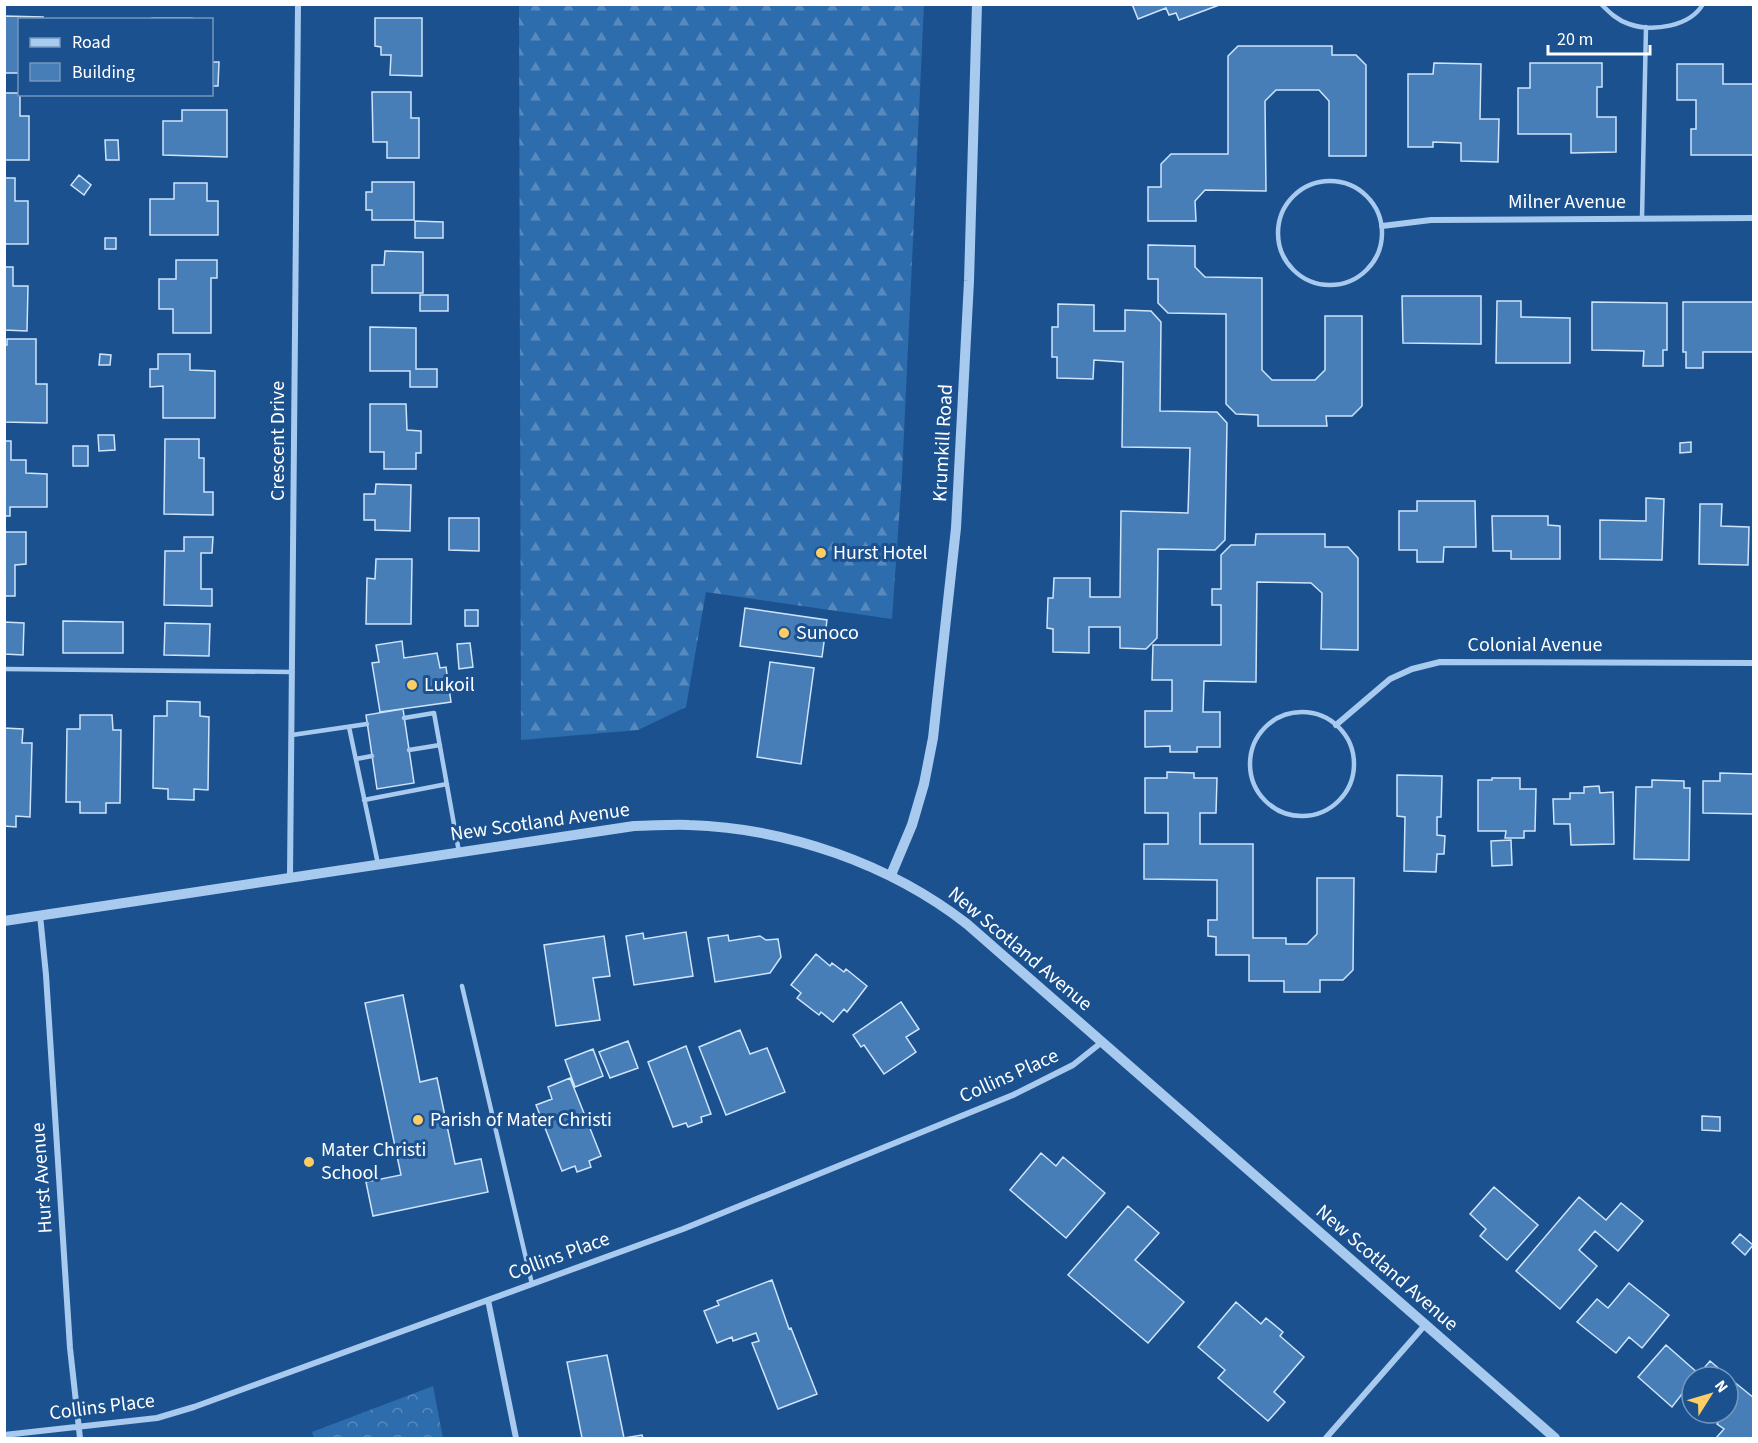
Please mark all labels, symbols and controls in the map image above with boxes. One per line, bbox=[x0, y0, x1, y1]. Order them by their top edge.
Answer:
legend bbox=[18, 18, 213, 96]
scale bar bbox=[1548, 18, 1650, 56]
text: 20 m bbox=[1557, 27, 1593, 52]
text: Road bbox=[72, 30, 111, 55]
text: Building bbox=[72, 60, 135, 85]
street label: Milner Avenue bbox=[1508, 188, 1626, 216]
street label: Crescent Drive bbox=[264, 381, 292, 501]
street label: Krumkill Road bbox=[926, 383, 960, 503]
place label: Hurst Hotel bbox=[833, 539, 928, 567]
marker: Hurst Hotel bbox=[814, 546, 828, 560]
place label: Sunoco bbox=[796, 619, 859, 647]
marker: Sunoco bbox=[777, 626, 791, 640]
street label: Colonial Avenue bbox=[1468, 631, 1603, 659]
place label: Lukoil bbox=[424, 671, 475, 699]
marker: Lukoil bbox=[405, 678, 419, 692]
street label: New Scotland Avenue bbox=[449, 796, 632, 848]
street label: New Scotland Avenue bbox=[942, 880, 1098, 1018]
street label: Collins Place bbox=[955, 1042, 1063, 1110]
place label: Parish of Mater Christi bbox=[430, 1106, 612, 1134]
marker: Parish of Mater Christi bbox=[411, 1113, 425, 1127]
street label: Hurst Avenue bbox=[24, 1121, 60, 1234]
place label: Mater Christi School bbox=[321, 1136, 427, 1187]
marker: Mater Christi School bbox=[302, 1155, 316, 1169]
street label: New Scotland Avenue bbox=[1310, 1198, 1464, 1338]
street label: Collins Place bbox=[504, 1225, 614, 1287]
north arrow bbox=[1680, 1365, 1740, 1425]
text: N bbox=[1709, 1376, 1733, 1397]
street label: Collins Place bbox=[48, 1387, 156, 1427]

